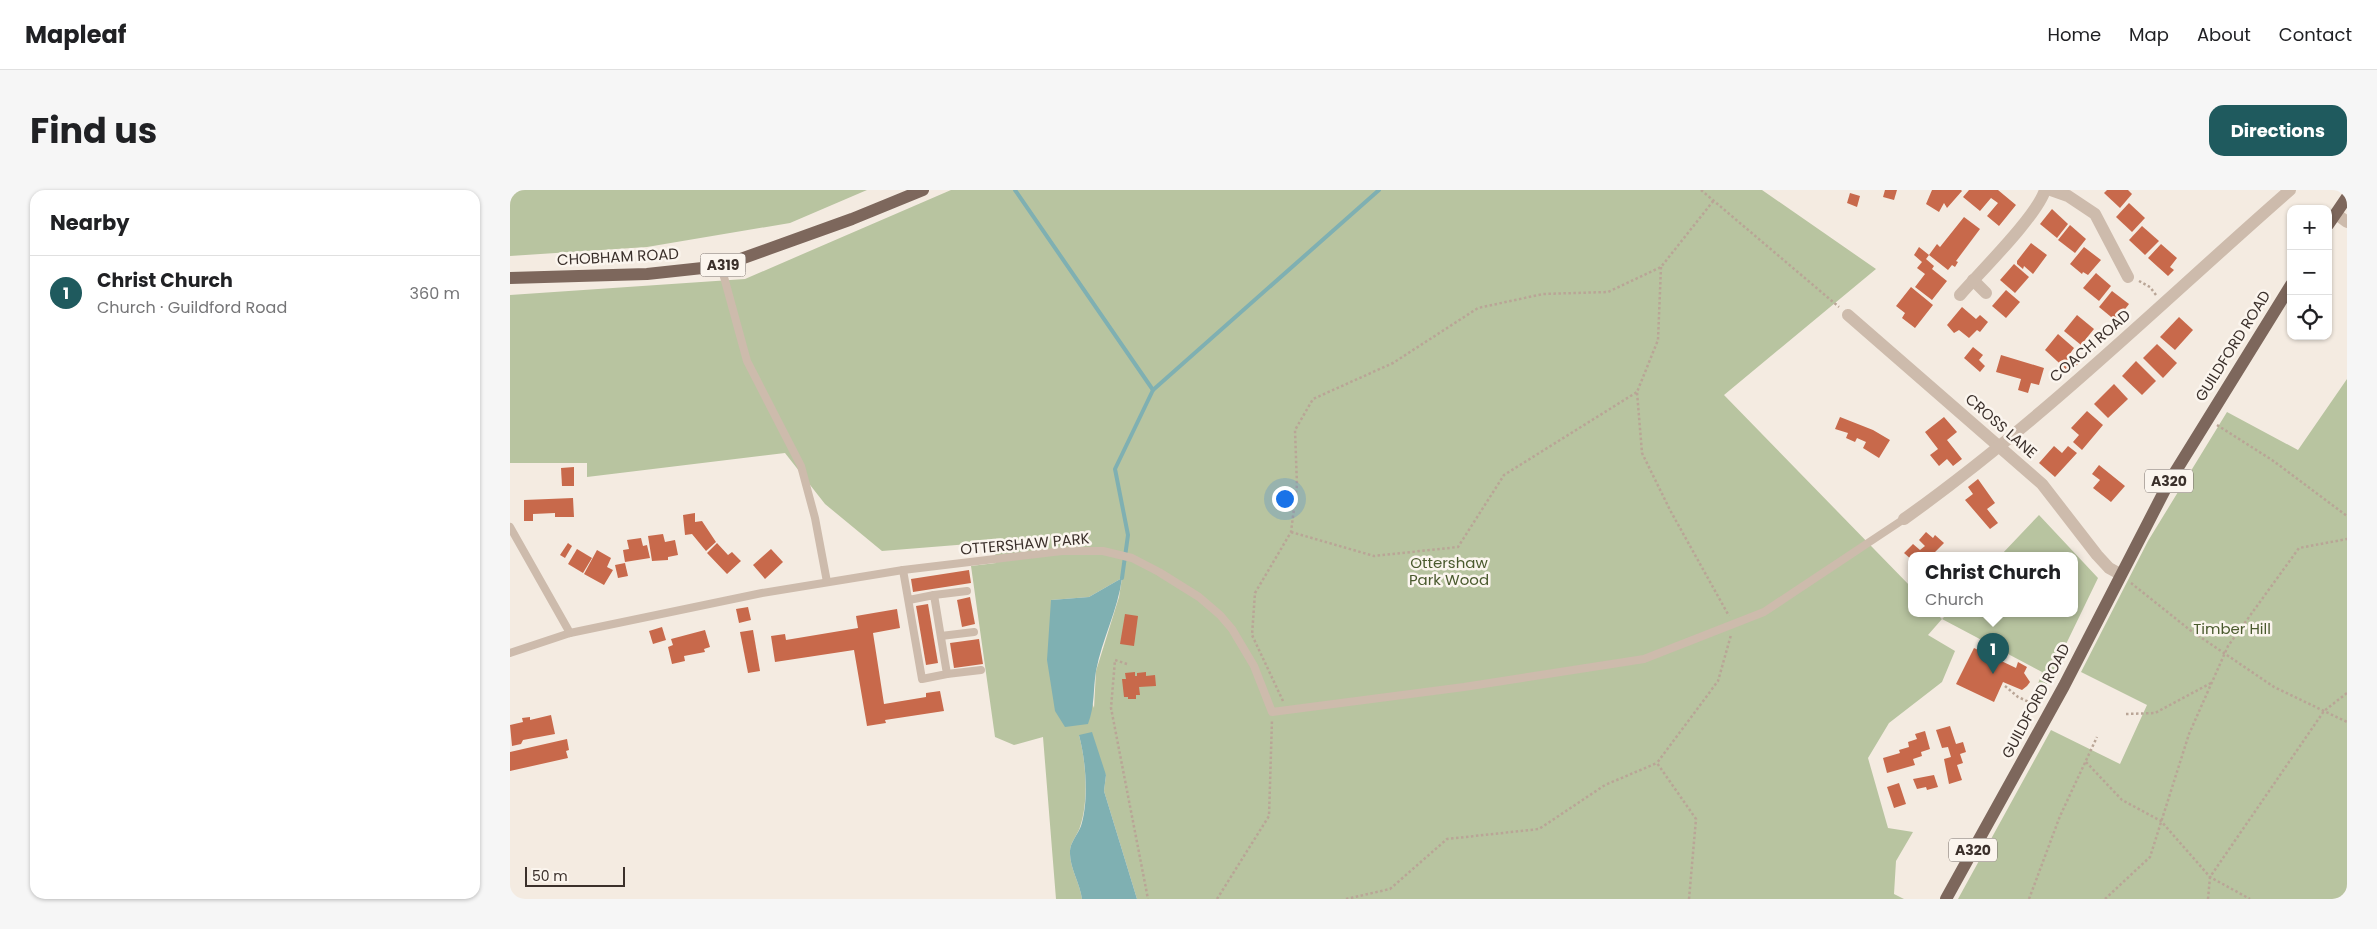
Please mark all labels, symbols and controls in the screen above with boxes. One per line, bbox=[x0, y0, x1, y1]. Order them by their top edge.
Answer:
text: Mapleaf bbox=[25, 18, 126, 51]
text: Home bbox=[2047, 22, 2101, 47]
text: Map bbox=[2129, 22, 2169, 47]
text: About bbox=[2197, 22, 2251, 47]
text: Contact bbox=[2279, 22, 2352, 47]
button: Directions bbox=[2209, 105, 2347, 156]
text: Find us bbox=[30, 106, 157, 155]
map controls bbox=[2287, 205, 2332, 340]
button: + bbox=[2287, 205, 2332, 250]
text: Nearby bbox=[50, 208, 130, 237]
street label: CHOBHAM ROAD bbox=[557, 243, 679, 270]
button: − bbox=[2287, 250, 2332, 295]
road number: A319 bbox=[700, 254, 746, 276]
text: Christ Church bbox=[97, 267, 233, 294]
text: 1 bbox=[63, 282, 69, 305]
text: 360 m bbox=[410, 282, 460, 305]
street label: GUILDFORD ROAD bbox=[2190, 286, 2275, 405]
button: locate bbox=[2287, 295, 2332, 340]
text: Church · Guildford Road bbox=[97, 296, 287, 319]
street label: COACH ROAD bbox=[2045, 305, 2135, 387]
street label: CROSS LANE bbox=[1961, 389, 2042, 463]
road number: A320 bbox=[2145, 470, 2193, 492]
your location bbox=[1272, 486, 1298, 512]
street label: OTTERSHAW PARK bbox=[959, 527, 1090, 560]
park label: Ottershaw Park Wood bbox=[1409, 552, 1489, 590]
popup bbox=[1908, 552, 2078, 617]
text: Christ Church bbox=[1925, 559, 2061, 586]
text: Church bbox=[1925, 588, 1984, 611]
park label: Timber Hill bbox=[2193, 618, 2271, 639]
pin: 1 bbox=[1977, 633, 2009, 674]
street label: GUILDFORD ROAD bbox=[1996, 640, 2075, 762]
road number: A320 bbox=[1949, 838, 1997, 862]
scale bar bbox=[525, 864, 625, 887]
text: 50 m bbox=[532, 866, 568, 886]

